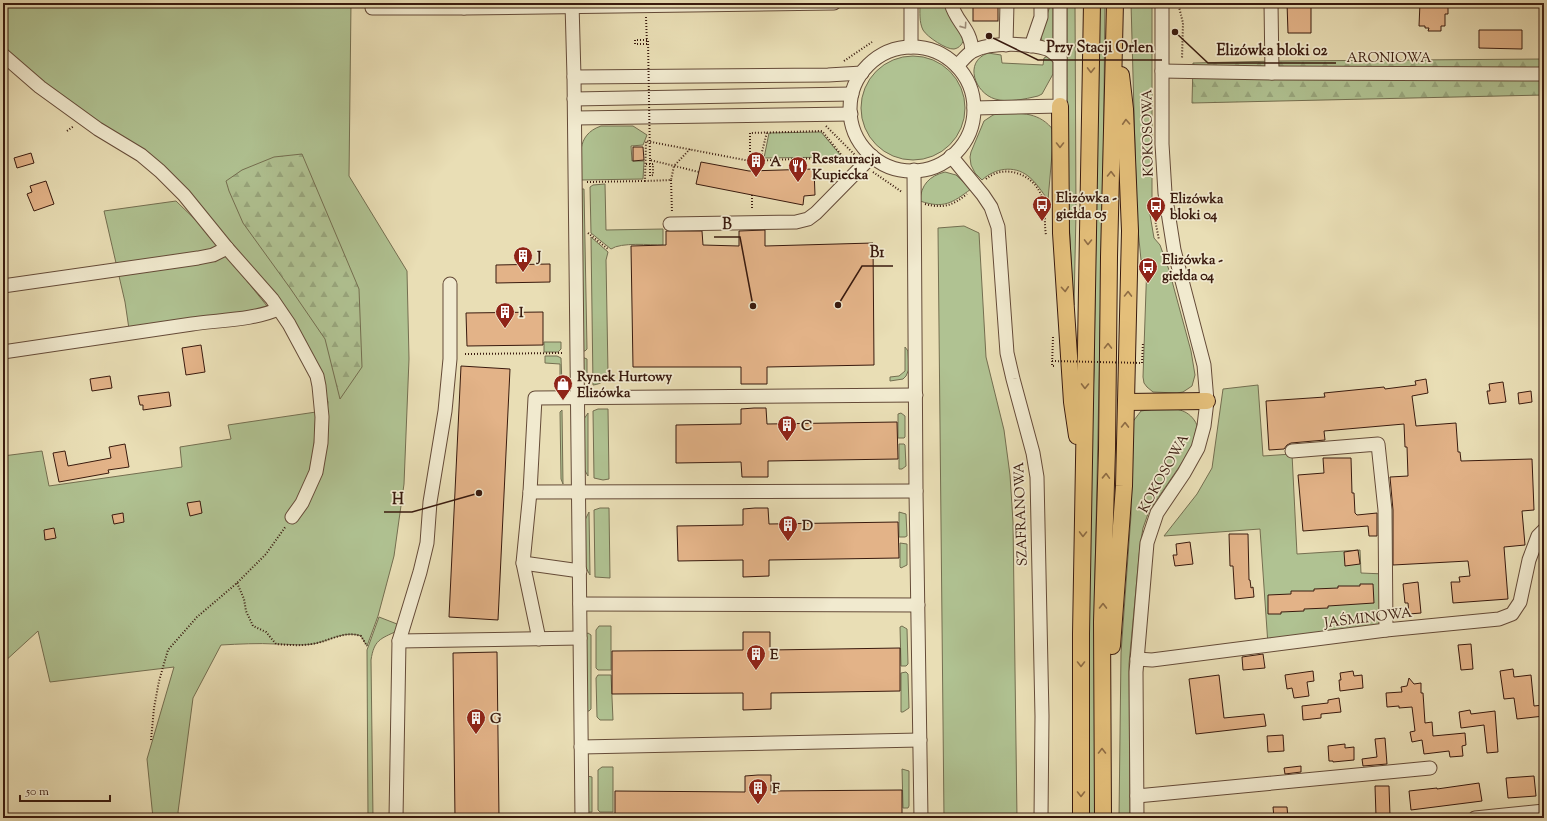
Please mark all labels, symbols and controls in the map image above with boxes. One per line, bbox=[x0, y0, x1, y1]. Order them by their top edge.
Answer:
one-way arrow bbox=[959, 22, 966, 29]
callout: Przy Stacji Orlen bbox=[1038, 33, 1162, 60]
callout: Elizówka bloki 02 bbox=[1208, 36, 1336, 63]
text: Przy Stacji Orlen bbox=[1046, 38, 1154, 59]
text: Elizówka bloki 02 bbox=[1216, 41, 1329, 62]
street label: ARONIOWA bbox=[1346, 49, 1432, 69]
one-way arrow bbox=[1087, 67, 1095, 73]
street label: KOKOSOWA bbox=[1138, 88, 1160, 177]
one-way arrow bbox=[1122, 119, 1130, 125]
one-way arrow bbox=[1056, 142, 1064, 148]
building icon: A bbox=[745, 150, 767, 178]
place label: Restauracja Kupiecka bbox=[812, 150, 881, 186]
place label: A bbox=[770, 153, 782, 173]
restaurant icon: Restauracja Kupiecka bbox=[787, 155, 809, 183]
one-way arrow bbox=[1107, 171, 1115, 177]
place label: Elizówka - giełda 05 bbox=[1056, 189, 1117, 225]
place label: Elizówka bloki 04 bbox=[1169, 190, 1224, 226]
bus stop icon: Elizówka - giełda 05 bbox=[1031, 194, 1053, 222]
bus stop icon: Elizówka bloki 04 bbox=[1145, 195, 1167, 223]
callout: B bbox=[714, 210, 740, 237]
text: B bbox=[722, 215, 732, 236]
callout: B1 bbox=[862, 239, 893, 266]
one-way arrow bbox=[1084, 239, 1092, 245]
text: B1 bbox=[870, 243, 885, 264]
building icon: J bbox=[512, 245, 534, 273]
place label: J bbox=[536, 248, 542, 268]
place label: Elizówka - giełda 04 bbox=[1162, 251, 1223, 287]
bus stop icon: Elizówka - giełda 04 bbox=[1137, 256, 1159, 284]
one-way arrow bbox=[1060, 285, 1069, 292]
one-way arrow bbox=[1124, 291, 1133, 297]
building icon: I bbox=[494, 301, 516, 329]
place label: I bbox=[519, 304, 524, 324]
one-way arrow bbox=[1104, 343, 1112, 349]
place label: Rynek Hurtowy Elizówka bbox=[577, 368, 672, 404]
shop icon: Rynek Hurtowy Elizówka bbox=[552, 373, 574, 401]
one-way arrow bbox=[1081, 383, 1090, 389]
building icon: C bbox=[776, 414, 798, 442]
place label: C bbox=[801, 417, 812, 437]
one-way arrow bbox=[1121, 422, 1129, 428]
street label: KOKOSOWA bbox=[1135, 430, 1195, 517]
street label: SZAFRANOWA bbox=[1010, 461, 1034, 567]
one-way arrow bbox=[1102, 473, 1111, 479]
callout: H bbox=[384, 485, 412, 512]
text: H bbox=[392, 490, 404, 511]
building icon: D bbox=[777, 514, 799, 542]
place label: D bbox=[802, 517, 813, 537]
one-way arrow bbox=[1079, 531, 1087, 537]
one-way arrow bbox=[1098, 603, 1107, 609]
street label: JAŚMINOWA bbox=[1322, 604, 1414, 634]
building icon: E bbox=[745, 643, 767, 671]
place label: E bbox=[770, 646, 779, 666]
one-way arrow bbox=[1077, 661, 1085, 667]
building icon: G bbox=[465, 707, 487, 735]
place label: G bbox=[490, 710, 502, 730]
one-way arrow bbox=[1098, 748, 1106, 754]
scale bar bbox=[20, 777, 110, 803]
building icon: F bbox=[747, 777, 769, 805]
place label: F bbox=[772, 780, 780, 800]
text: 50 m bbox=[25, 783, 49, 801]
one-way arrow bbox=[1077, 791, 1085, 797]

